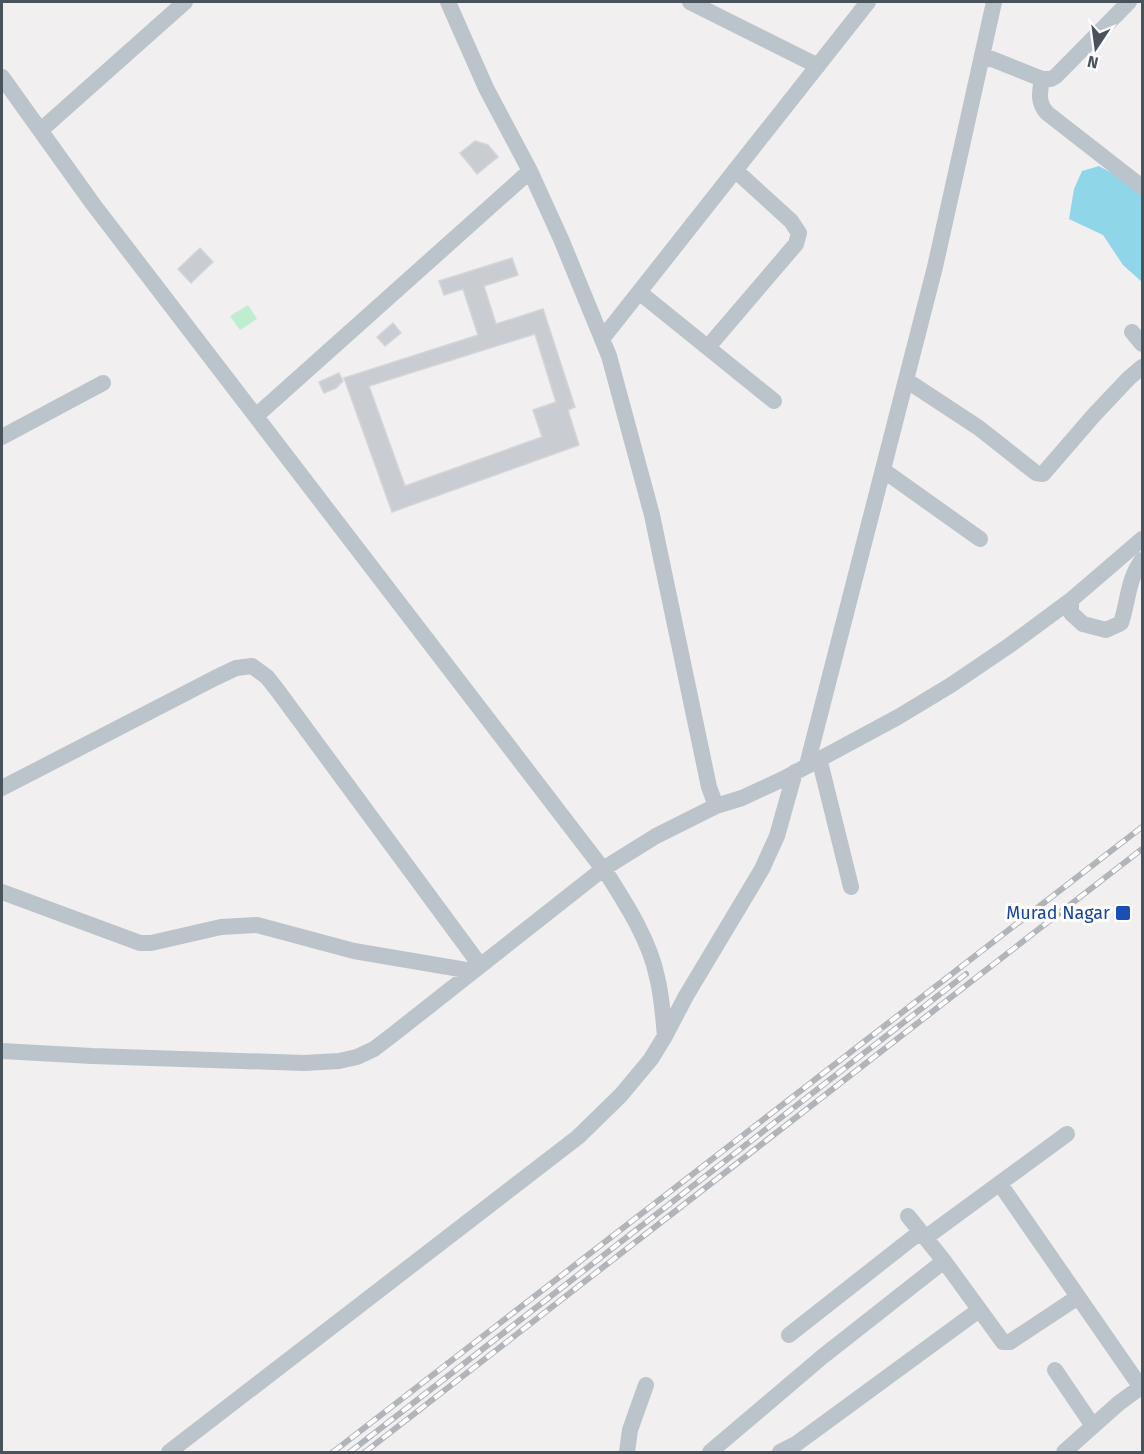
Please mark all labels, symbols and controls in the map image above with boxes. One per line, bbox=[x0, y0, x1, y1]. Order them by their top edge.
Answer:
north arrow bbox=[1066, 18, 1126, 78]
text: N bbox=[1085, 52, 1100, 73]
place label: Murad Nagar bbox=[1006, 902, 1110, 924]
marker: Murad Nagar bbox=[1114, 904, 1132, 922]

